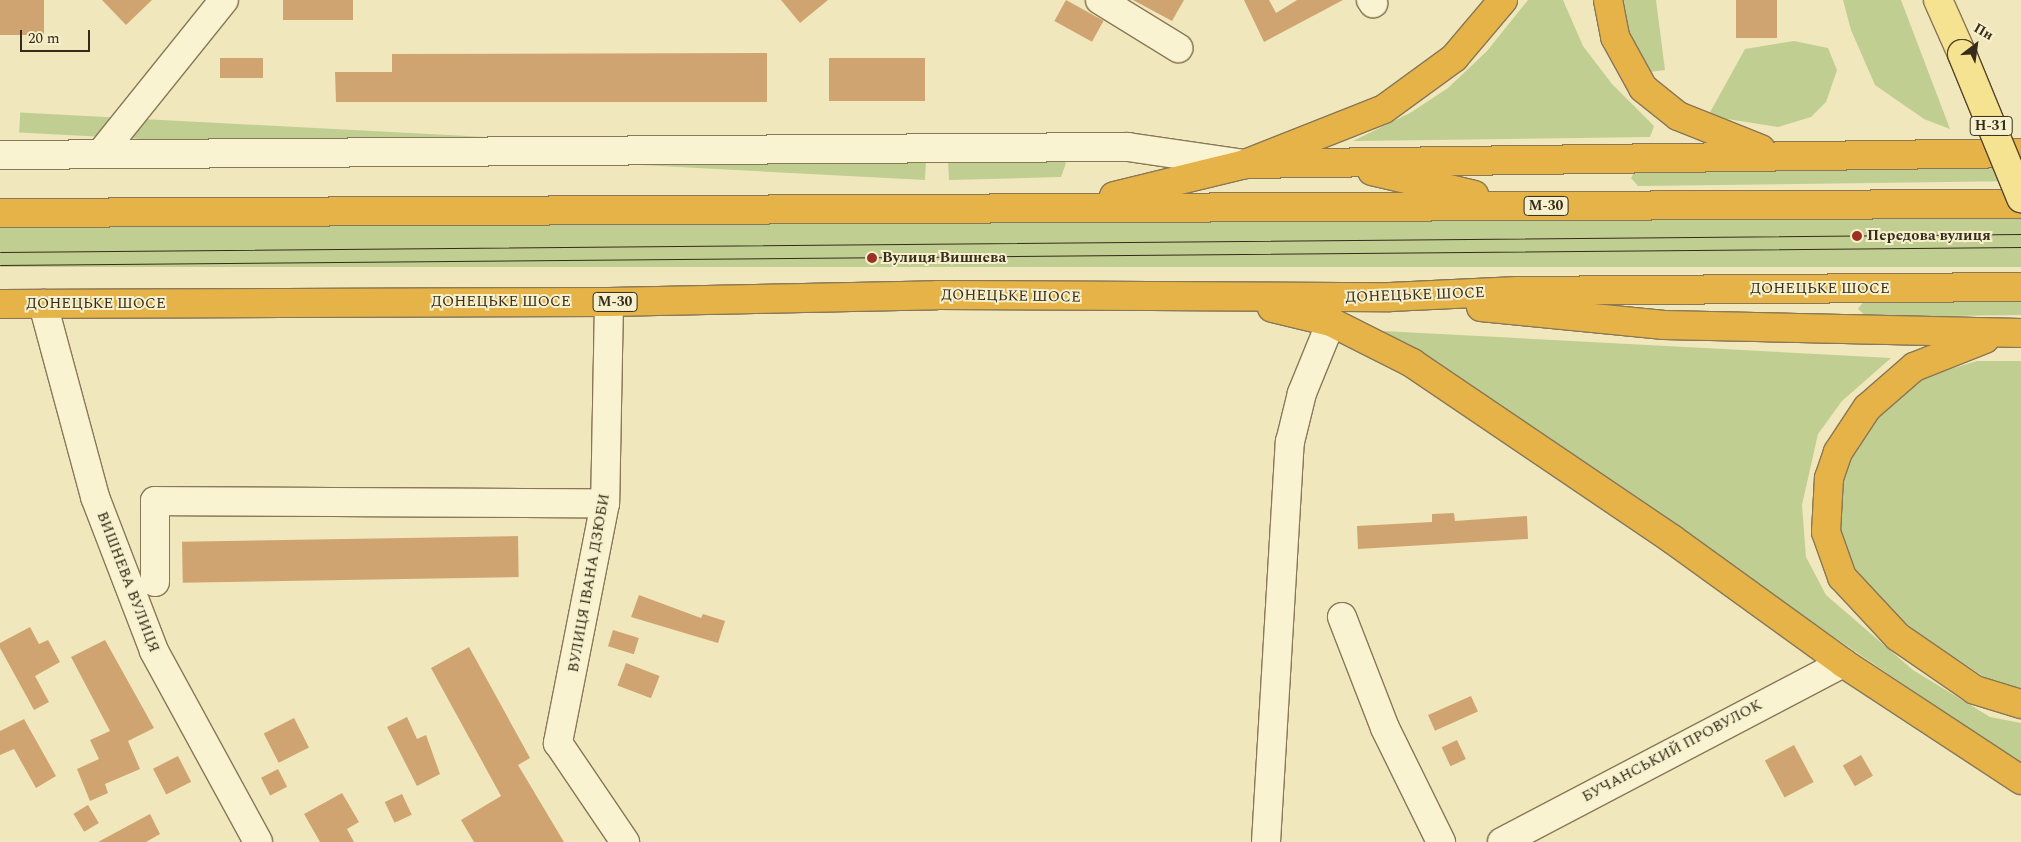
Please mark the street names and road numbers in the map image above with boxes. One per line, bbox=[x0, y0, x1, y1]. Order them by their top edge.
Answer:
road number: Н-31 bbox=[1968, 114, 2014, 138]
road number: М-30 bbox=[1524, 195, 1568, 218]
street label: ДОНЕЦЬКЕ ШОСЕ bbox=[1750, 280, 1890, 298]
street label: ДОНЕЦЬКЕ ШОСЕ bbox=[1345, 284, 1485, 306]
street label: ДОНЕЦЬКЕ ШОСЕ bbox=[941, 286, 1081, 306]
road number: М-30 bbox=[592, 290, 638, 314]
street label: ДОНЕЦЬКЕ ШОСЕ bbox=[431, 293, 571, 311]
street label: ДОНЕЦЬКЕ ШОСЕ bbox=[26, 295, 166, 313]
street label: ВУЛИЦЯ ІВАНА ДЗЮБИ bbox=[564, 492, 614, 674]
street label: ВИШНЕВА ВУЛИЦЯ bbox=[93, 509, 163, 655]
street label: БУЧАНСЬКИЙ ПРОВУЛОК bbox=[1579, 696, 1765, 806]

